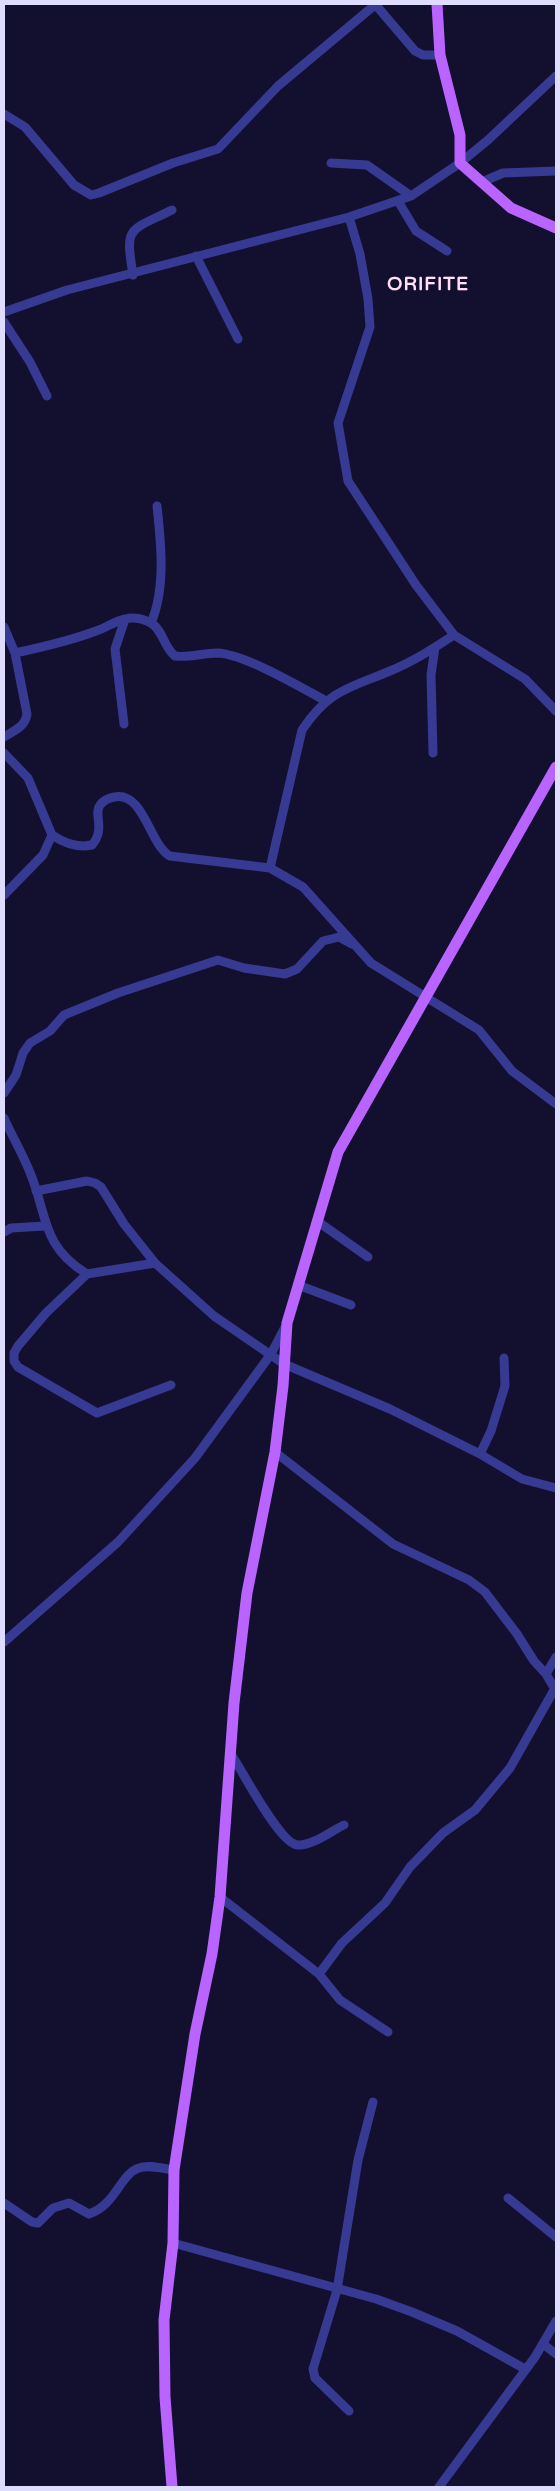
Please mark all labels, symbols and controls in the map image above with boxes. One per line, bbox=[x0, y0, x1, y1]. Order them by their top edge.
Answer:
district label: ORIFITE bbox=[386, 274, 470, 296]

